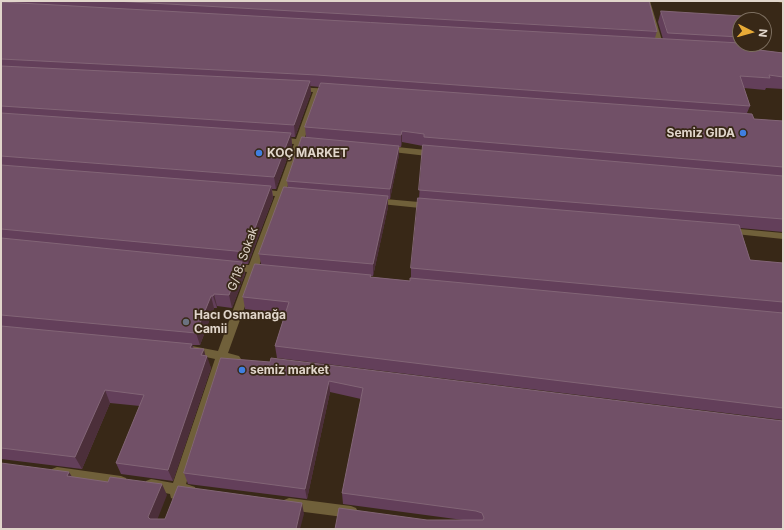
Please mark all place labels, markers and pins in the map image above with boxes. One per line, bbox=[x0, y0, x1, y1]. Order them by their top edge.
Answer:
place label: Semiz GIDA bbox=[667, 126, 735, 140]
marker: Semiz GIDA bbox=[738, 128, 748, 138]
place label: KOÇ MARKET bbox=[267, 146, 348, 160]
marker: KOÇ MARKET bbox=[254, 148, 264, 158]
place label: Hacı Osmanağa Camii bbox=[194, 308, 286, 336]
marker: Hacı Osmanağa Camii bbox=[181, 317, 191, 327]
place label: semiz market bbox=[250, 363, 329, 377]
marker: semiz market bbox=[237, 365, 247, 375]

